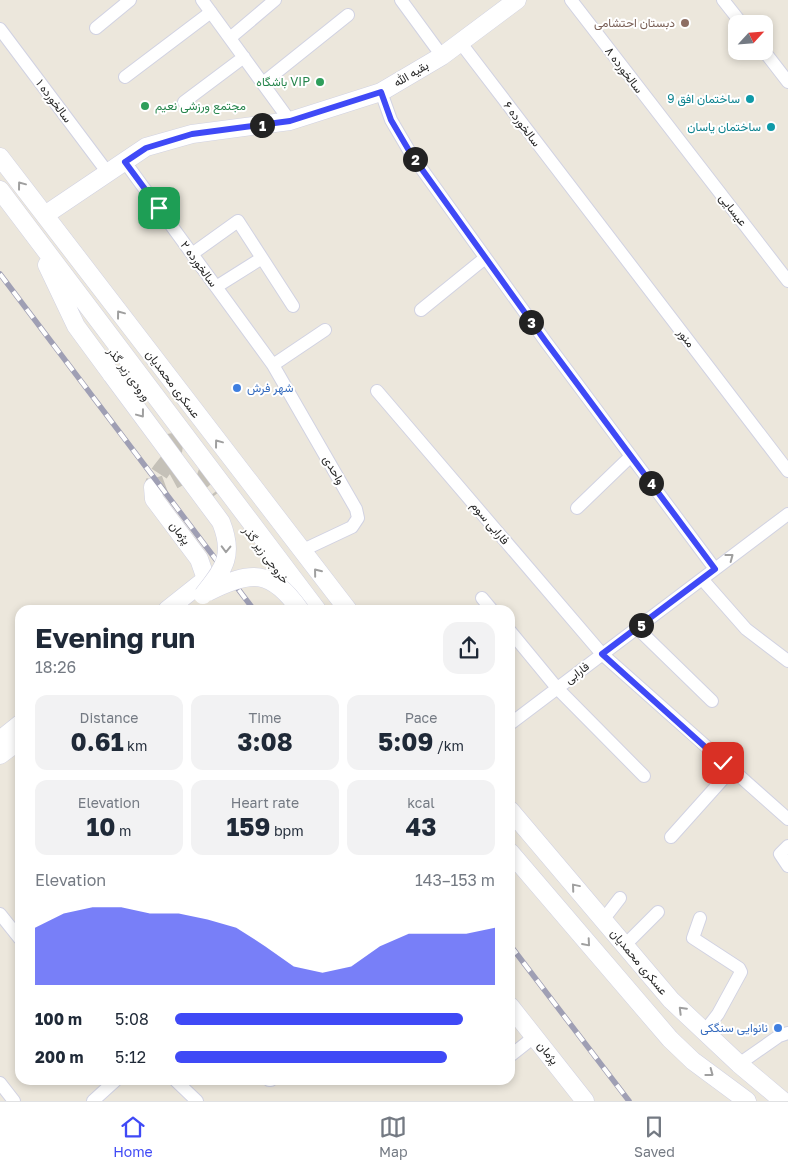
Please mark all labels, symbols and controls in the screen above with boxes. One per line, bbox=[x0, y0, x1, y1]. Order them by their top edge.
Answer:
place label: دبستان احتشامی bbox=[594, 15, 675, 31]
north arrow bbox=[728, 15, 772, 60]
map controls bbox=[728, 15, 773, 60]
marker: دبستان احتشامی bbox=[679, 17, 691, 29]
street label: سالخورده ۸ bbox=[601, 44, 647, 96]
street label: بقیه الله bbox=[391, 57, 431, 90]
place label: باشگاه VIP bbox=[256, 74, 310, 89]
street label: سالخورده ۱ bbox=[32, 76, 76, 126]
marker: باشگاه VIP bbox=[314, 76, 326, 88]
place label: ساختمان افق 9 bbox=[667, 91, 740, 107]
marker: ساختمان افق 9 bbox=[744, 93, 756, 105]
place label: مجتمع ورزشی نعیم bbox=[155, 98, 246, 115]
street label: سالخورده ۶ bbox=[500, 98, 544, 150]
marker: مجتمع ورزشی نعیم bbox=[139, 100, 151, 112]
pin: 1 bbox=[250, 112, 274, 138]
text: 1 bbox=[259, 117, 266, 134]
place label: ساختمان یاسان bbox=[687, 119, 761, 134]
marker: ساختمان یاسان bbox=[765, 121, 777, 133]
pin: 2 bbox=[402, 146, 428, 172]
text: 2 bbox=[411, 151, 420, 168]
one-way arrow bbox=[19, 182, 27, 191]
pin bbox=[138, 187, 180, 229]
street label: عیسایی bbox=[715, 190, 751, 230]
icon: arrive bbox=[145, 194, 173, 222]
street label: سالخورده ۲ bbox=[177, 238, 221, 290]
one-way arrow bbox=[117, 310, 126, 320]
pin: 3 bbox=[518, 310, 544, 334]
text: 3 bbox=[527, 314, 536, 331]
street label: منور bbox=[673, 324, 698, 351]
street label: ورودی زیر گذر bbox=[103, 343, 154, 404]
street label: عسکری محمدیان bbox=[142, 347, 204, 421]
place label: شهر فرش bbox=[247, 380, 293, 396]
marker: شهر فرش bbox=[231, 382, 243, 394]
one-way arrow bbox=[135, 408, 144, 418]
one-way arrow bbox=[216, 440, 224, 449]
street label: واحدی bbox=[319, 453, 349, 487]
pin: 4 bbox=[638, 470, 664, 496]
text: 4 bbox=[647, 475, 656, 492]
street label: فارابی سوم bbox=[467, 498, 513, 548]
street label: پژمان bbox=[166, 518, 194, 548]
street label: خروجی زیر گذر bbox=[238, 522, 293, 587]
one-way arrow bbox=[221, 546, 231, 553]
one-way arrow bbox=[724, 555, 733, 563]
one-way arrow bbox=[315, 569, 323, 578]
pin: 5 bbox=[628, 612, 654, 638]
text: 5 bbox=[637, 617, 646, 634]
text: Evening run bbox=[35, 621, 195, 654]
button: share bbox=[443, 622, 495, 674]
text: 18:26 bbox=[35, 657, 76, 677]
street label: فارابی bbox=[561, 658, 593, 688]
text: Distance bbox=[80, 709, 138, 726]
text: Time bbox=[249, 709, 281, 726]
text: Pace bbox=[405, 709, 437, 726]
text: 0.61 bbox=[71, 726, 124, 757]
text: 3:08 bbox=[237, 726, 293, 757]
text: 5:09 bbox=[378, 726, 433, 757]
text: km bbox=[124, 737, 147, 754]
text: /km bbox=[433, 737, 464, 754]
pin bbox=[702, 742, 744, 784]
icon: check bbox=[709, 749, 737, 777]
text: Elevation bbox=[78, 794, 140, 811]
text: Heart rate bbox=[231, 794, 299, 811]
text: kcal bbox=[407, 794, 435, 811]
text: 10 bbox=[86, 811, 116, 842]
text: 159 bbox=[226, 811, 270, 842]
text: 43 bbox=[406, 811, 436, 842]
text: m bbox=[116, 822, 132, 839]
text: bpm bbox=[270, 822, 304, 839]
text: Elevation bbox=[35, 870, 106, 890]
text: 143–153 m bbox=[415, 870, 495, 890]
one-way arrow bbox=[572, 883, 581, 892]
street label: عسکری محمدیان bbox=[607, 926, 671, 998]
one-way arrow bbox=[581, 937, 590, 946]
one-way arrow bbox=[678, 1007, 687, 1016]
text: 100 m bbox=[35, 1009, 82, 1029]
text: 5:08 bbox=[115, 1009, 149, 1029]
place label: نانوایی سنگکی bbox=[700, 1020, 768, 1036]
marker: نانوایی سنگکی bbox=[772, 1022, 784, 1034]
street label: پژمان bbox=[534, 1038, 562, 1068]
text: 200 m bbox=[35, 1047, 84, 1067]
text: 5:12 bbox=[115, 1047, 146, 1067]
one-way arrow bbox=[704, 1068, 713, 1076]
tab: Home bbox=[113, 1113, 153, 1160]
tab: Map bbox=[379, 1113, 408, 1160]
tab: Saved bbox=[634, 1113, 675, 1160]

